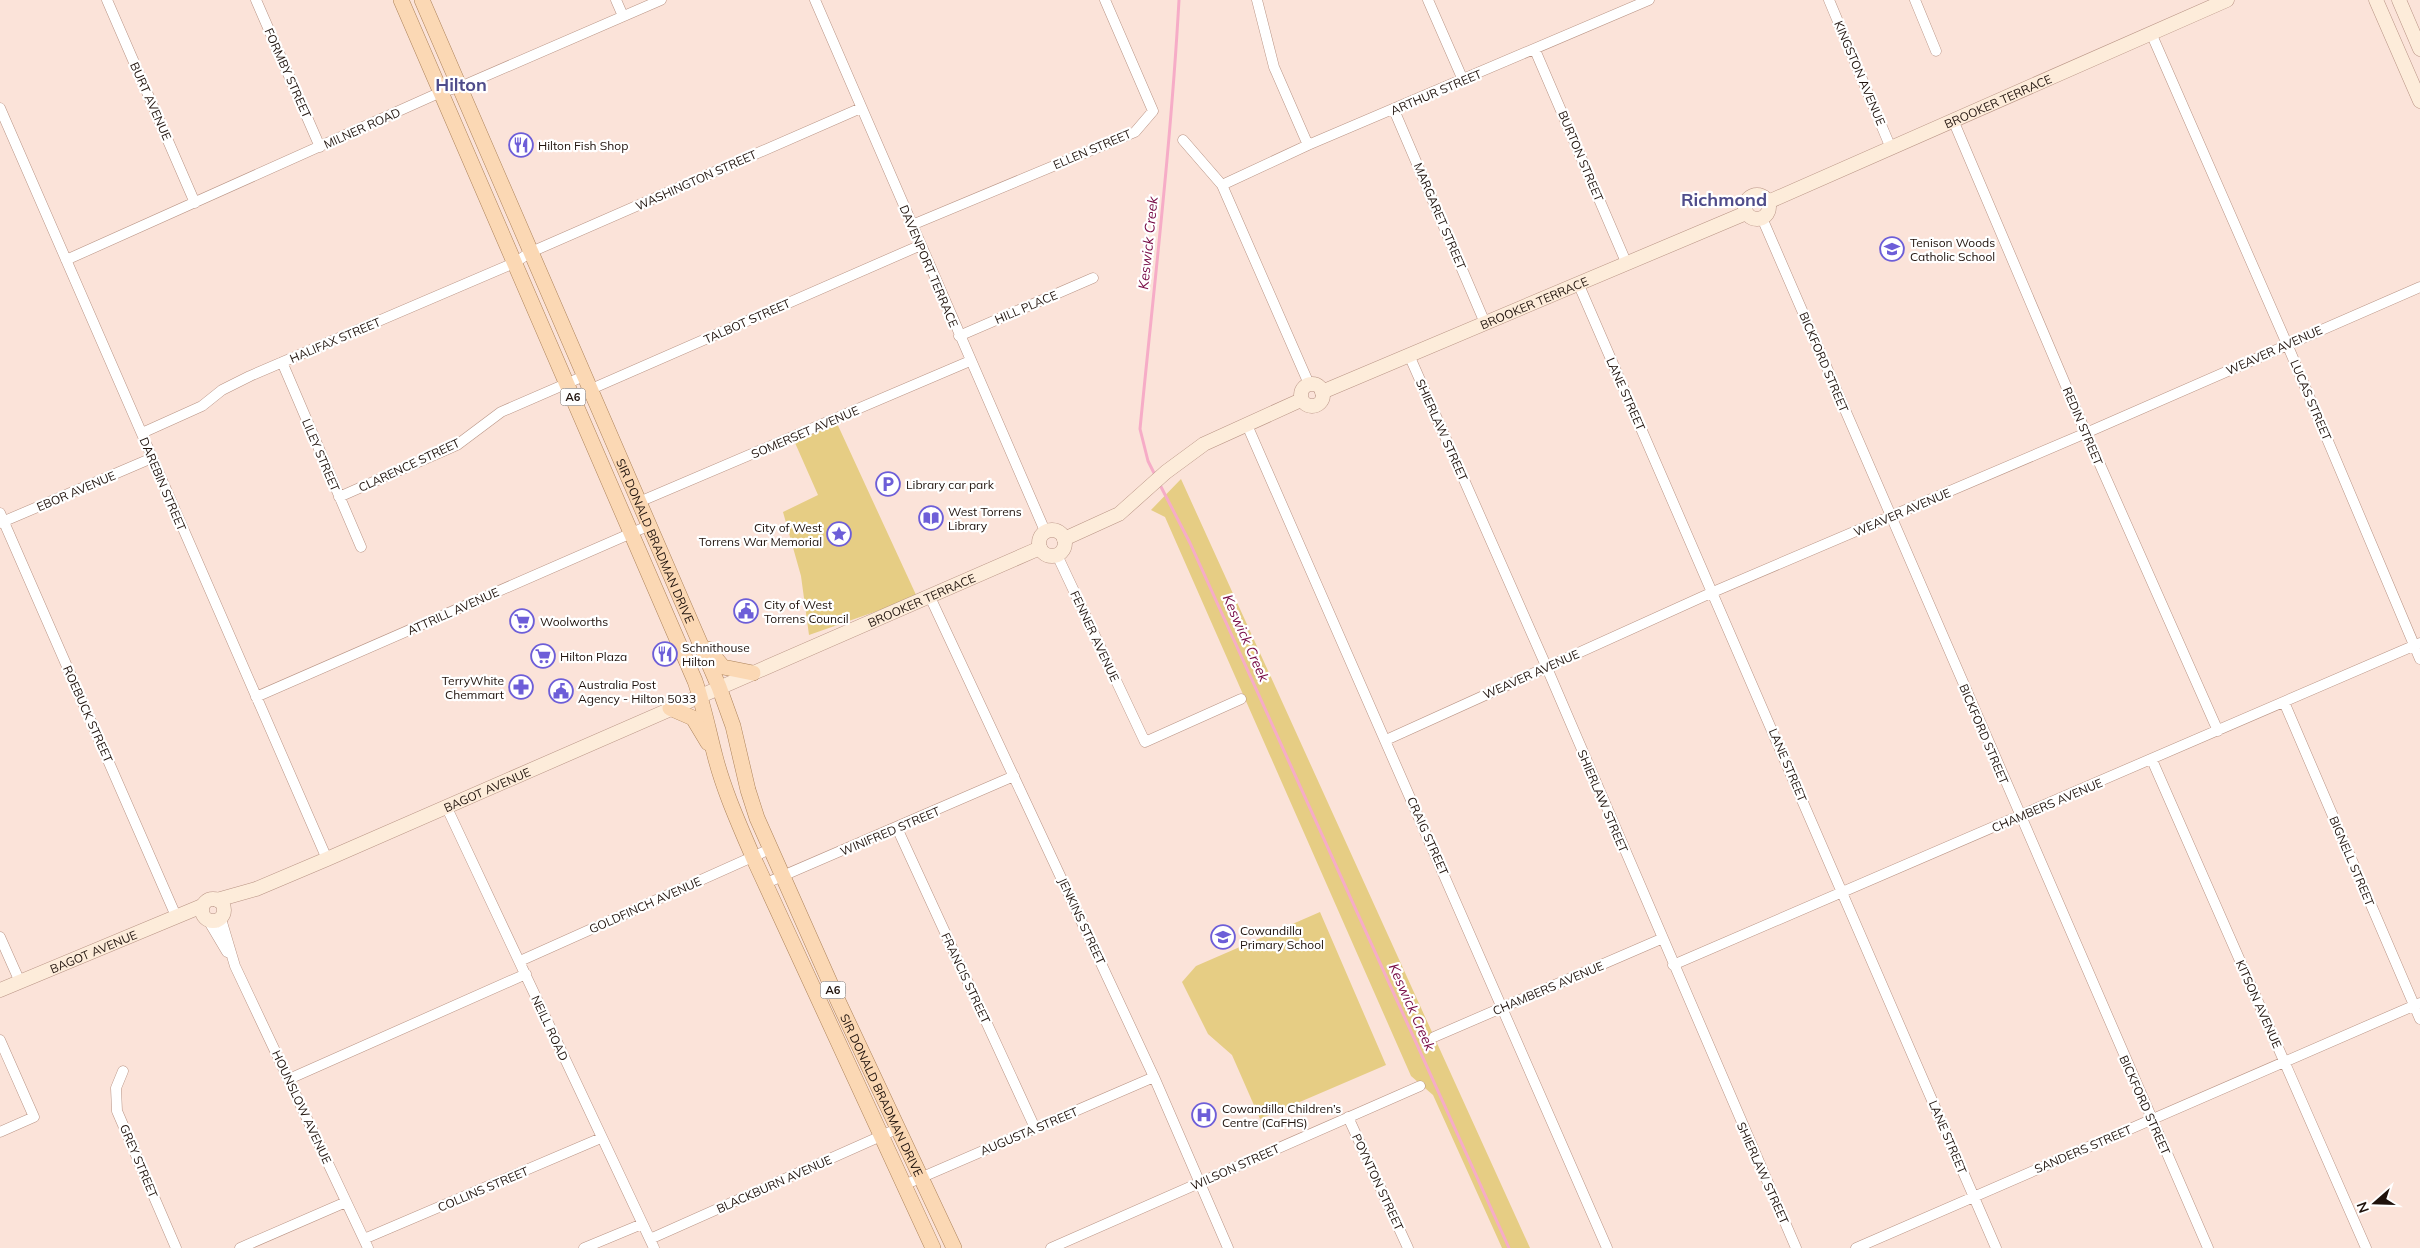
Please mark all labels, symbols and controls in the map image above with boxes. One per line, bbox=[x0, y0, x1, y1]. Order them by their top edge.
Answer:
street label: KINGSTON AVENUE bbox=[1831, 18, 1889, 128]
street label: FORMBY STREET bbox=[261, 26, 315, 121]
street label: BURT AVENUE bbox=[127, 60, 175, 142]
street label: ARTHUR STREET bbox=[1388, 66, 1485, 118]
street label: BROOKER TERRACE bbox=[1942, 71, 2054, 131]
district label: Hilton bbox=[435, 73, 487, 96]
street label: MILNER ROAD bbox=[321, 104, 403, 152]
street label: BURTON STREET bbox=[1555, 108, 1607, 204]
street label: ELLEN STREET bbox=[1051, 126, 1134, 172]
restaurant icon: Hilton Fish Shop bbox=[508, 132, 534, 158]
place label: Hilton Fish Shop bbox=[538, 138, 628, 153]
street label: WASHINGTON STREET bbox=[633, 146, 760, 213]
street label: MARGARET STREET bbox=[1411, 160, 1470, 272]
district label: Richmond bbox=[1681, 188, 1767, 211]
water label: Keswick Creek bbox=[1134, 195, 1162, 290]
street label: DAVENPORT TERRACE bbox=[896, 203, 962, 329]
place label: Tenison Woods Catholic School bbox=[1910, 235, 1995, 264]
school or university icon: Tenison Woods Catholic School bbox=[1879, 236, 1905, 262]
street label: BROOKER TERRACE bbox=[1478, 273, 1590, 332]
street label: HILL PLACE bbox=[992, 287, 1060, 327]
street label: TALBOT STREET bbox=[701, 295, 793, 347]
street label: BICKFORD STREET bbox=[1796, 310, 1852, 415]
street label: HALIFAX STREET bbox=[287, 314, 383, 366]
street label: WEAVER AVENUE bbox=[2224, 322, 2324, 378]
street label: LANE STREET bbox=[1603, 355, 1649, 434]
street label: LUCAS STREET bbox=[2287, 357, 2335, 443]
street label: SHIERLAW STREET bbox=[1413, 377, 1472, 484]
street label: REDIN STREET bbox=[2060, 385, 2107, 468]
road number: A6 bbox=[560, 388, 586, 406]
street label: SOMERSET AVENUE bbox=[749, 403, 861, 461]
street label: LILEY STREET bbox=[299, 416, 343, 494]
street label: DAREBIN STREET bbox=[136, 435, 190, 534]
street label: CLARENCE STREET bbox=[356, 435, 463, 495]
street label: SIR DONALD BRADMAN DRIVE bbox=[614, 456, 698, 625]
street label: EBOR AVENUE bbox=[34, 468, 118, 514]
parking icon: Library car park bbox=[875, 471, 901, 497]
place label: Library car park bbox=[906, 477, 995, 492]
street label: WEAVER AVENUE bbox=[1851, 485, 1953, 539]
place label: West Torrens Library bbox=[948, 504, 1022, 533]
library icon: West Torrens Library bbox=[918, 505, 944, 531]
place label: City of West Torrens War Memorial bbox=[699, 520, 822, 549]
place icon: City of West Torrens War Memorial bbox=[826, 521, 852, 547]
street label: BROOKER TERRACE bbox=[865, 570, 977, 630]
street label: ATTRILL AVENUE bbox=[405, 584, 501, 638]
street label: FENNER AVENUE bbox=[1067, 588, 1123, 684]
water label: Keswick Creek bbox=[1219, 592, 1274, 685]
place label: City of West Torrens Council bbox=[764, 597, 849, 626]
public building icon: City of West Torrens Council bbox=[733, 598, 759, 624]
supermarket icon: Woolworths bbox=[509, 608, 535, 634]
place label: Woolworths bbox=[540, 614, 608, 629]
place label: Schnithouse Hilton bbox=[682, 640, 750, 669]
restaurant icon: Schnithouse Hilton bbox=[652, 641, 678, 667]
supermarket icon: Hilton Plaza bbox=[530, 643, 556, 669]
street label: WEAVER AVENUE bbox=[1481, 646, 1581, 702]
place label: Hilton Plaza bbox=[560, 649, 627, 664]
street label: ROEBUCK STREET bbox=[60, 663, 116, 765]
place label: TerryWhite Chemmart bbox=[442, 673, 504, 702]
pharmacy icon: TerryWhite Chemmart bbox=[508, 674, 534, 700]
place label: Australia Post Agency - Hilton 5033 bbox=[578, 677, 696, 706]
public building icon: Australia Post Agency - Hilton 5033 bbox=[548, 678, 574, 704]
street label: BICKFORD STREET bbox=[1956, 682, 2012, 787]
street label: LANE STREET bbox=[1766, 726, 1810, 805]
street label: SHIERLAW STREET bbox=[1575, 747, 1632, 855]
street label: BAGOT AVENUE bbox=[441, 764, 533, 815]
street label: CHAMBERS AVENUE bbox=[1989, 775, 2105, 835]
street label: CRAIG STREET bbox=[1404, 794, 1452, 878]
street label: WINIFRED STREET bbox=[838, 803, 943, 859]
street label: BIGNELL STREET bbox=[2326, 814, 2378, 909]
street label: GOLDFINCH AVENUE bbox=[587, 873, 703, 937]
street label: JENKINS STREET bbox=[1055, 875, 1109, 968]
place label: Cowandilla Primary School bbox=[1240, 923, 1324, 952]
school or university icon: Cowandilla Primary School bbox=[1210, 924, 1236, 950]
street label: BAGOT AVENUE bbox=[47, 926, 139, 976]
street label: FRANCIS STREET bbox=[938, 930, 994, 1027]
street label: CHAMBERS AVENUE bbox=[1490, 958, 1606, 1018]
street label: KITSON AVENUE bbox=[2233, 958, 2285, 1050]
water label: Keswick Creek bbox=[1385, 961, 1440, 1054]
road number: A6 bbox=[820, 982, 846, 998]
street label: NEILL ROAD bbox=[528, 993, 572, 1063]
street label: SIR DONALD BRADMAN DRIVE bbox=[838, 1011, 927, 1179]
street label: HOUNSLOW AVENUE bbox=[269, 1048, 335, 1166]
street label: BICKFORD STREET bbox=[2116, 1053, 2174, 1158]
street label: LANE STREET bbox=[1926, 1098, 1970, 1177]
place label: Cowandilla Children’s Centre (CaFHS) bbox=[1222, 1101, 1341, 1130]
hospital icon: Cowandilla Children’s Centre (CaFHS) bbox=[1191, 1102, 1217, 1128]
street label: AUGUSTA STREET bbox=[978, 1103, 1081, 1158]
street label: SHIERLAW STREET bbox=[1734, 1120, 1793, 1227]
street label: SANDERS STREET bbox=[2032, 1121, 2135, 1176]
street label: GREY STREET bbox=[117, 1122, 162, 1201]
street label: POYNTON STREET bbox=[1349, 1131, 1407, 1233]
street label: WILSON STREET bbox=[1188, 1140, 1282, 1193]
street label: BLACKBURN AVENUE bbox=[714, 1152, 834, 1216]
street label: COLLINS STREET bbox=[435, 1163, 531, 1215]
north arrow bbox=[2350, 1178, 2400, 1228]
text: N bbox=[2353, 1199, 2373, 1215]

